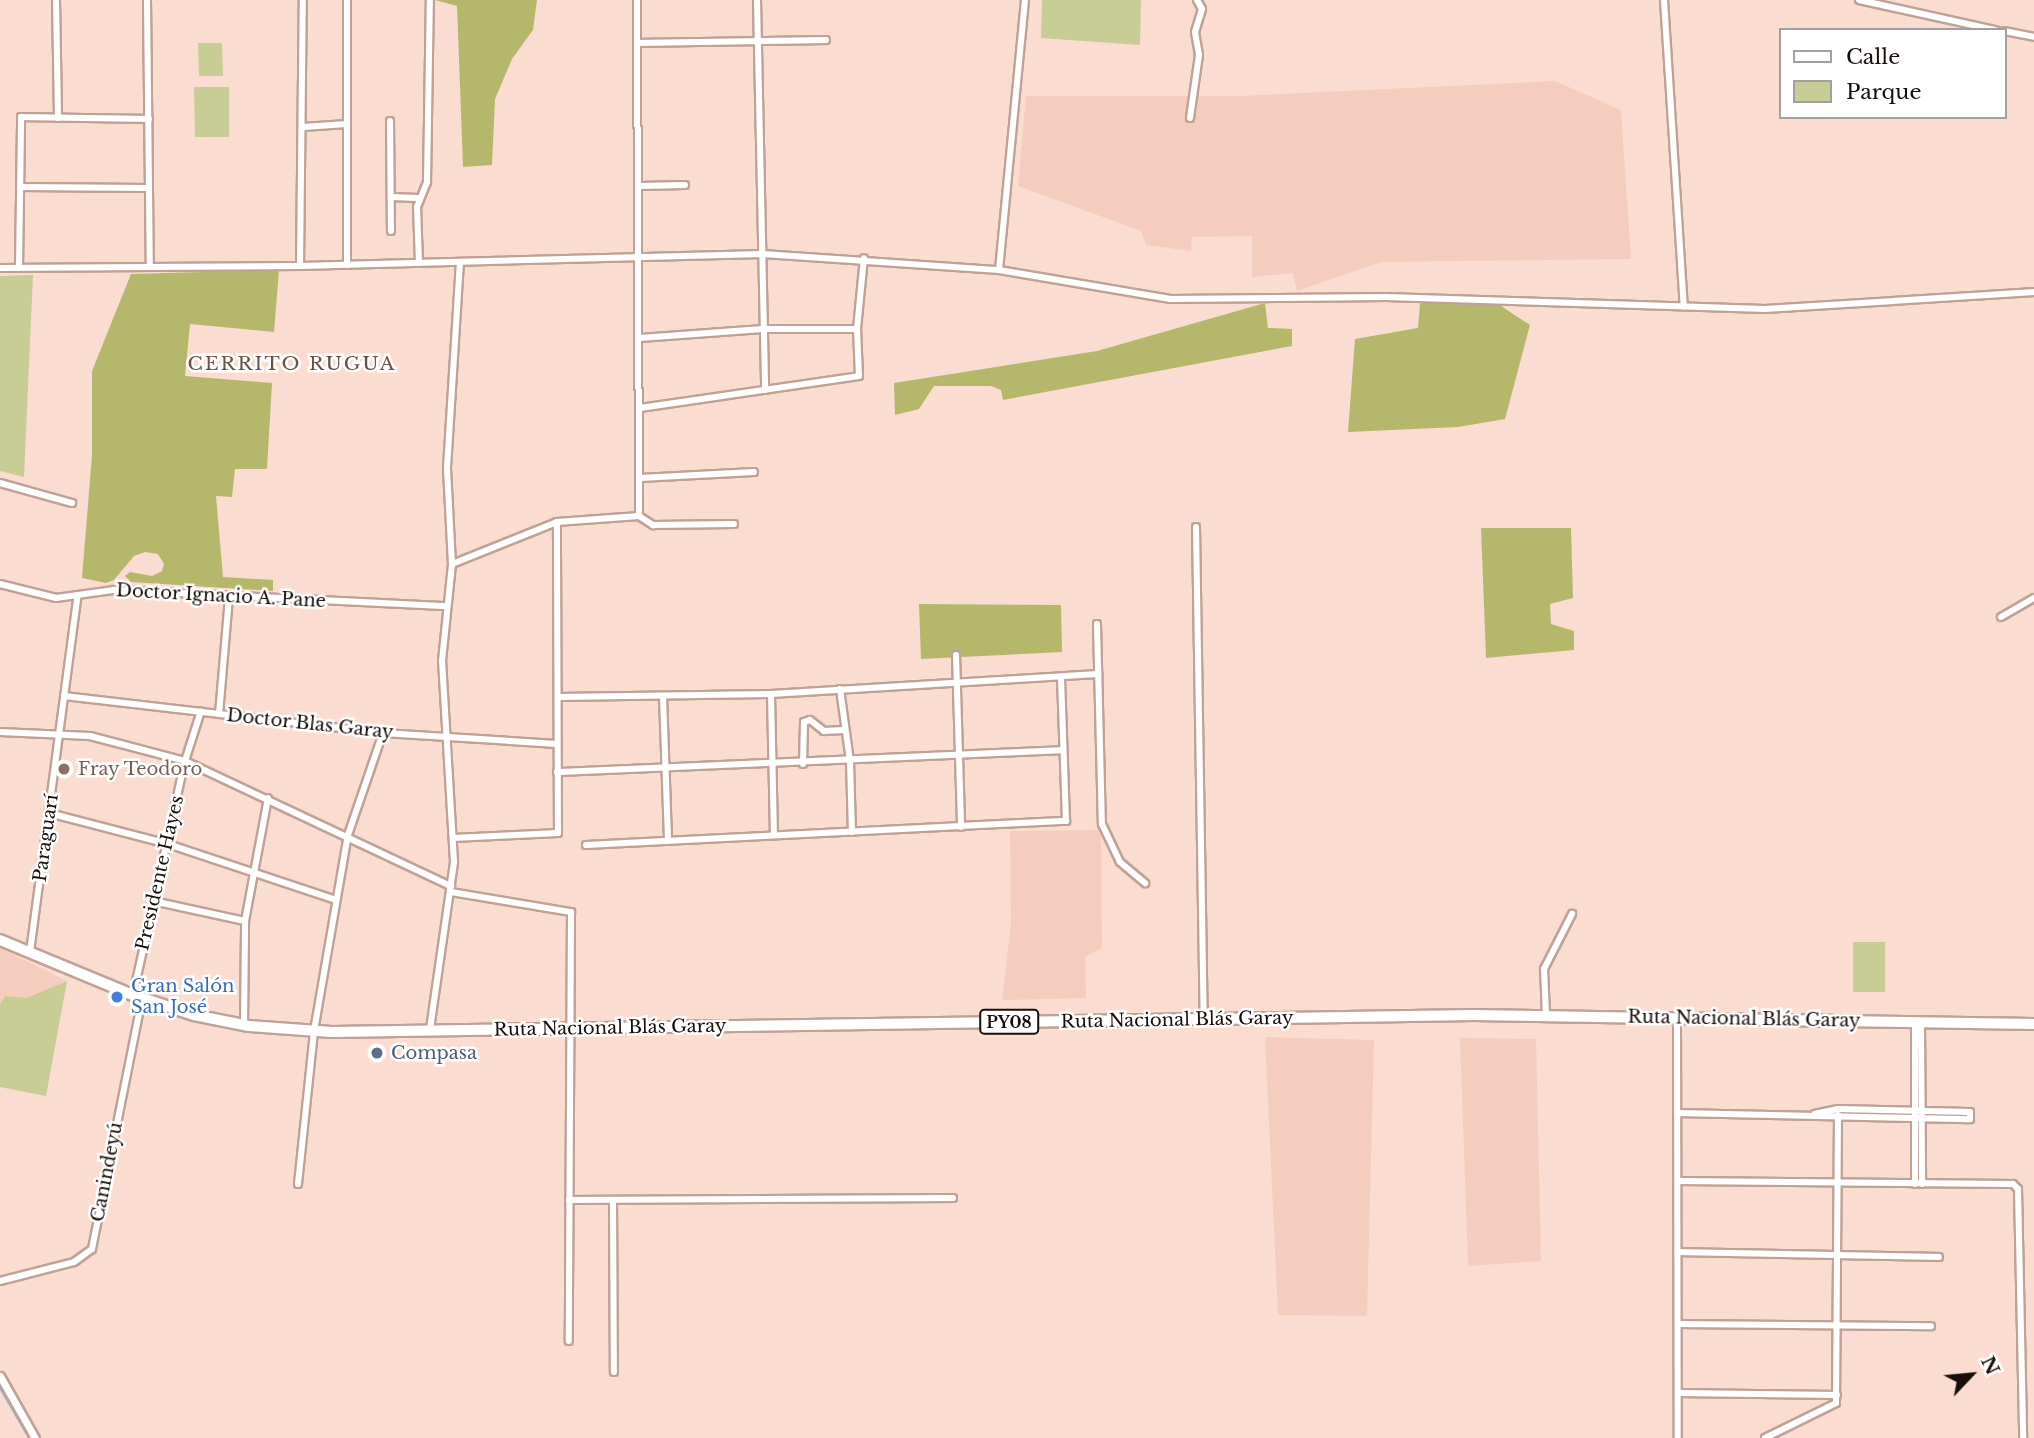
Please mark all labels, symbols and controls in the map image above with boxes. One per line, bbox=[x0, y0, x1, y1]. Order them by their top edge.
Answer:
legend bbox=[1778, 28, 2006, 119]
text: Calle bbox=[1846, 44, 1900, 70]
text: Parque bbox=[1846, 79, 1921, 105]
district label: CERRITO RUGUA bbox=[189, 353, 395, 375]
street label: Doctor Ignacio A. Pane bbox=[115, 580, 327, 612]
street label: Doctor Blas Garay bbox=[225, 704, 395, 744]
place label: Fray Teodoro bbox=[78, 758, 203, 780]
marker: Fray Teodoro bbox=[56, 761, 72, 777]
street label: Paraguarí bbox=[29, 793, 63, 883]
street label: Presidente Hayes bbox=[132, 793, 188, 953]
place label: Gran Salón San José bbox=[131, 976, 234, 1018]
marker: Gran Salón San José bbox=[109, 989, 125, 1005]
street label: Ruta Nacional Blás Garay bbox=[1627, 1006, 1861, 1032]
street label: Ruta Nacional Blás Garay bbox=[1060, 1007, 1294, 1033]
road number: PY08 bbox=[978, 1010, 1040, 1034]
street label: Ruta Nacional Blás Garay bbox=[493, 1015, 727, 1041]
place label: Compasa bbox=[391, 1042, 477, 1064]
marker: Compasa bbox=[369, 1045, 385, 1061]
street label: Canindeyú bbox=[87, 1120, 127, 1224]
north arrow bbox=[1936, 1340, 2006, 1410]
text: N bbox=[1976, 1353, 2005, 1379]

